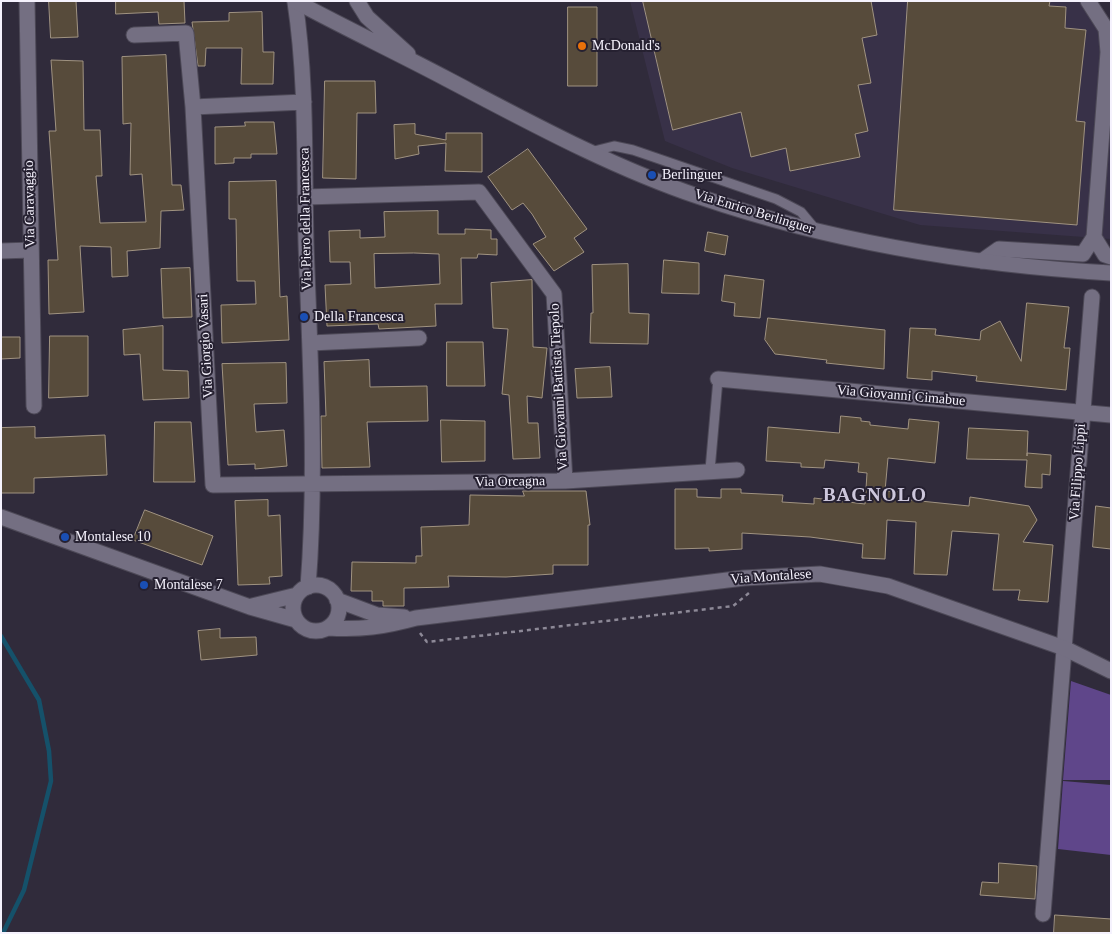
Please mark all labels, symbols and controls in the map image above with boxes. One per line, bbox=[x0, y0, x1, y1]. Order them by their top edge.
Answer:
place label: McDonald's bbox=[592, 38, 660, 54]
marker: McDonald's bbox=[576, 40, 588, 52]
street label: Via Piero della Francesca bbox=[296, 148, 316, 290]
street label: Via Caravaggio bbox=[21, 160, 39, 248]
place label: Berlinguer bbox=[662, 167, 722, 183]
marker: Berlinguer bbox=[646, 169, 658, 181]
street label: Via Enrico Berlinguer bbox=[692, 186, 816, 238]
street label: Via Giorgio Vasari bbox=[195, 293, 217, 399]
street label: Via Giovanni Battista Tiepolo bbox=[546, 303, 572, 471]
place label: Della Francesca bbox=[314, 309, 404, 325]
marker: Della Francesca bbox=[298, 311, 310, 323]
street label: Via Giovanni Cimabue bbox=[836, 382, 966, 410]
street label: Via Filippo Lippi bbox=[1066, 423, 1090, 521]
street label: Via Orcagna bbox=[475, 473, 545, 491]
district label: BAGNOLO bbox=[822, 485, 928, 507]
place label: Montalese 10 bbox=[75, 529, 151, 545]
marker: Montalese 10 bbox=[59, 531, 71, 543]
street label: Via Montalese bbox=[730, 566, 812, 588]
place label: Montalese 7 bbox=[154, 577, 223, 593]
marker: Montalese 7 bbox=[138, 579, 150, 591]

